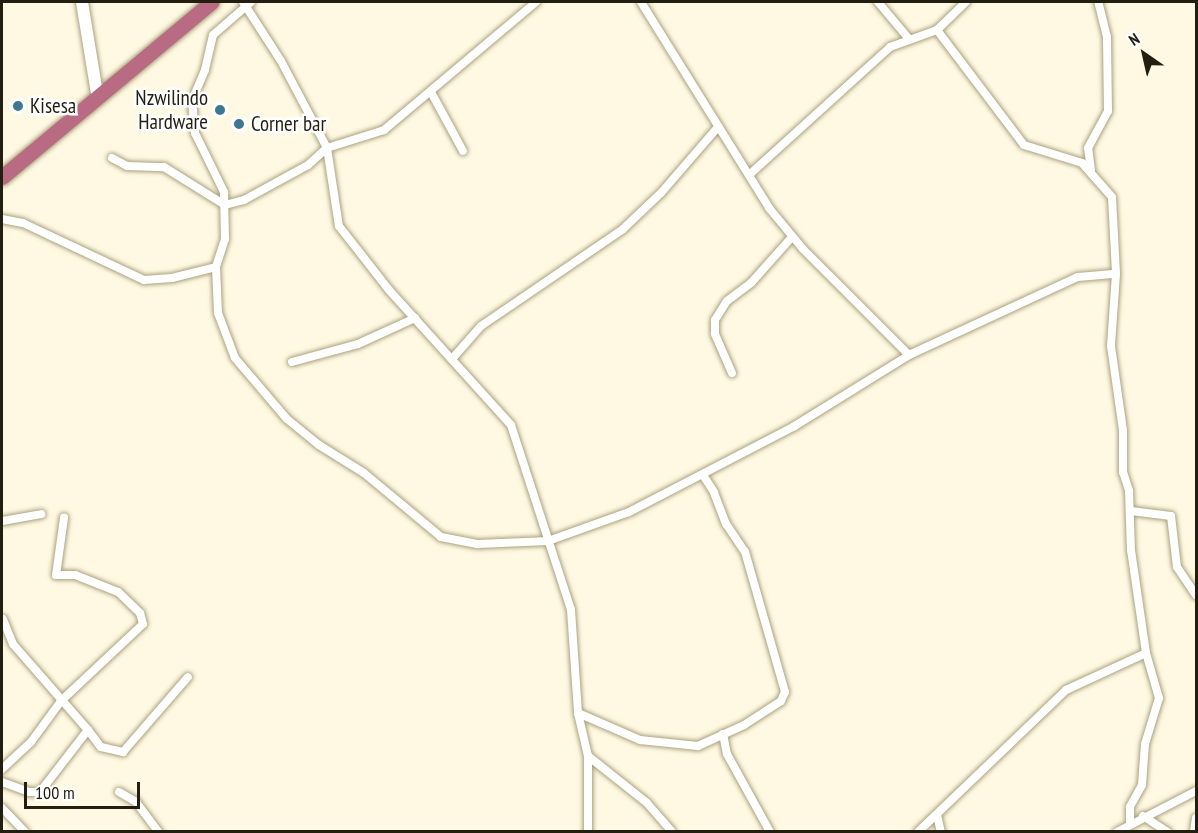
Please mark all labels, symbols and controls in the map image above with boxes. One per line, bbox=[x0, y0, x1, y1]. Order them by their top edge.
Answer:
north arrow bbox=[1114, 24, 1174, 84]
text: N bbox=[1125, 28, 1143, 50]
place label: Nzwilindo Hardware bbox=[135, 85, 208, 135]
place label: Kisesa bbox=[30, 93, 76, 119]
marker: Kisesa bbox=[11, 99, 25, 113]
marker: Nzwilindo Hardware bbox=[213, 103, 227, 117]
place label: Corner bar bbox=[251, 111, 326, 137]
marker: Corner bar bbox=[232, 117, 246, 131]
scale bar bbox=[27, 770, 142, 808]
text: 100 m bbox=[35, 781, 75, 804]

